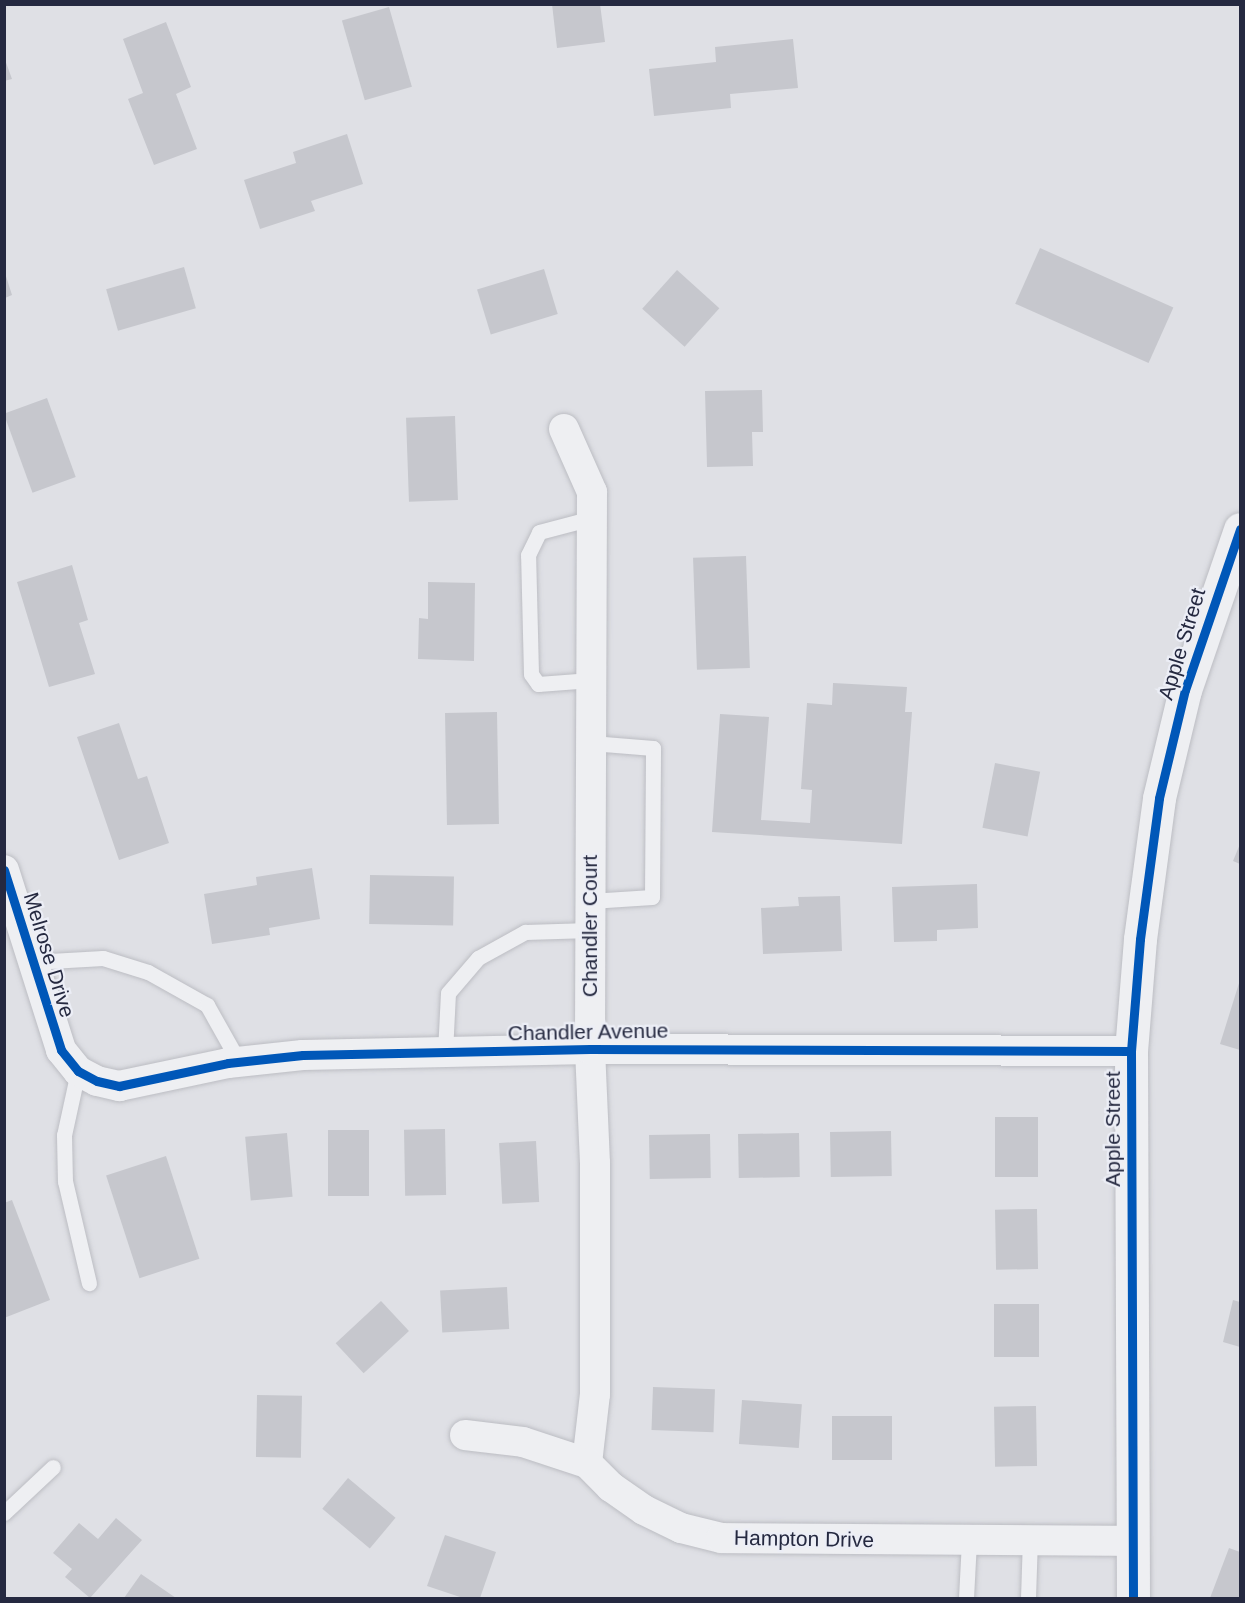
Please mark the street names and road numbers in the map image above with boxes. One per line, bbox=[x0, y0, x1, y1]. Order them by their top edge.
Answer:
street label: Apple Street bbox=[1153, 585, 1211, 703]
street label: Chandler Court bbox=[577, 855, 603, 997]
street label: Melrose Drive bbox=[18, 889, 80, 1021]
street label: Chandler Avenue bbox=[507, 1018, 669, 1046]
street label: Apple Street bbox=[1100, 1071, 1126, 1187]
street label: Hampton Drive bbox=[734, 1525, 874, 1553]

